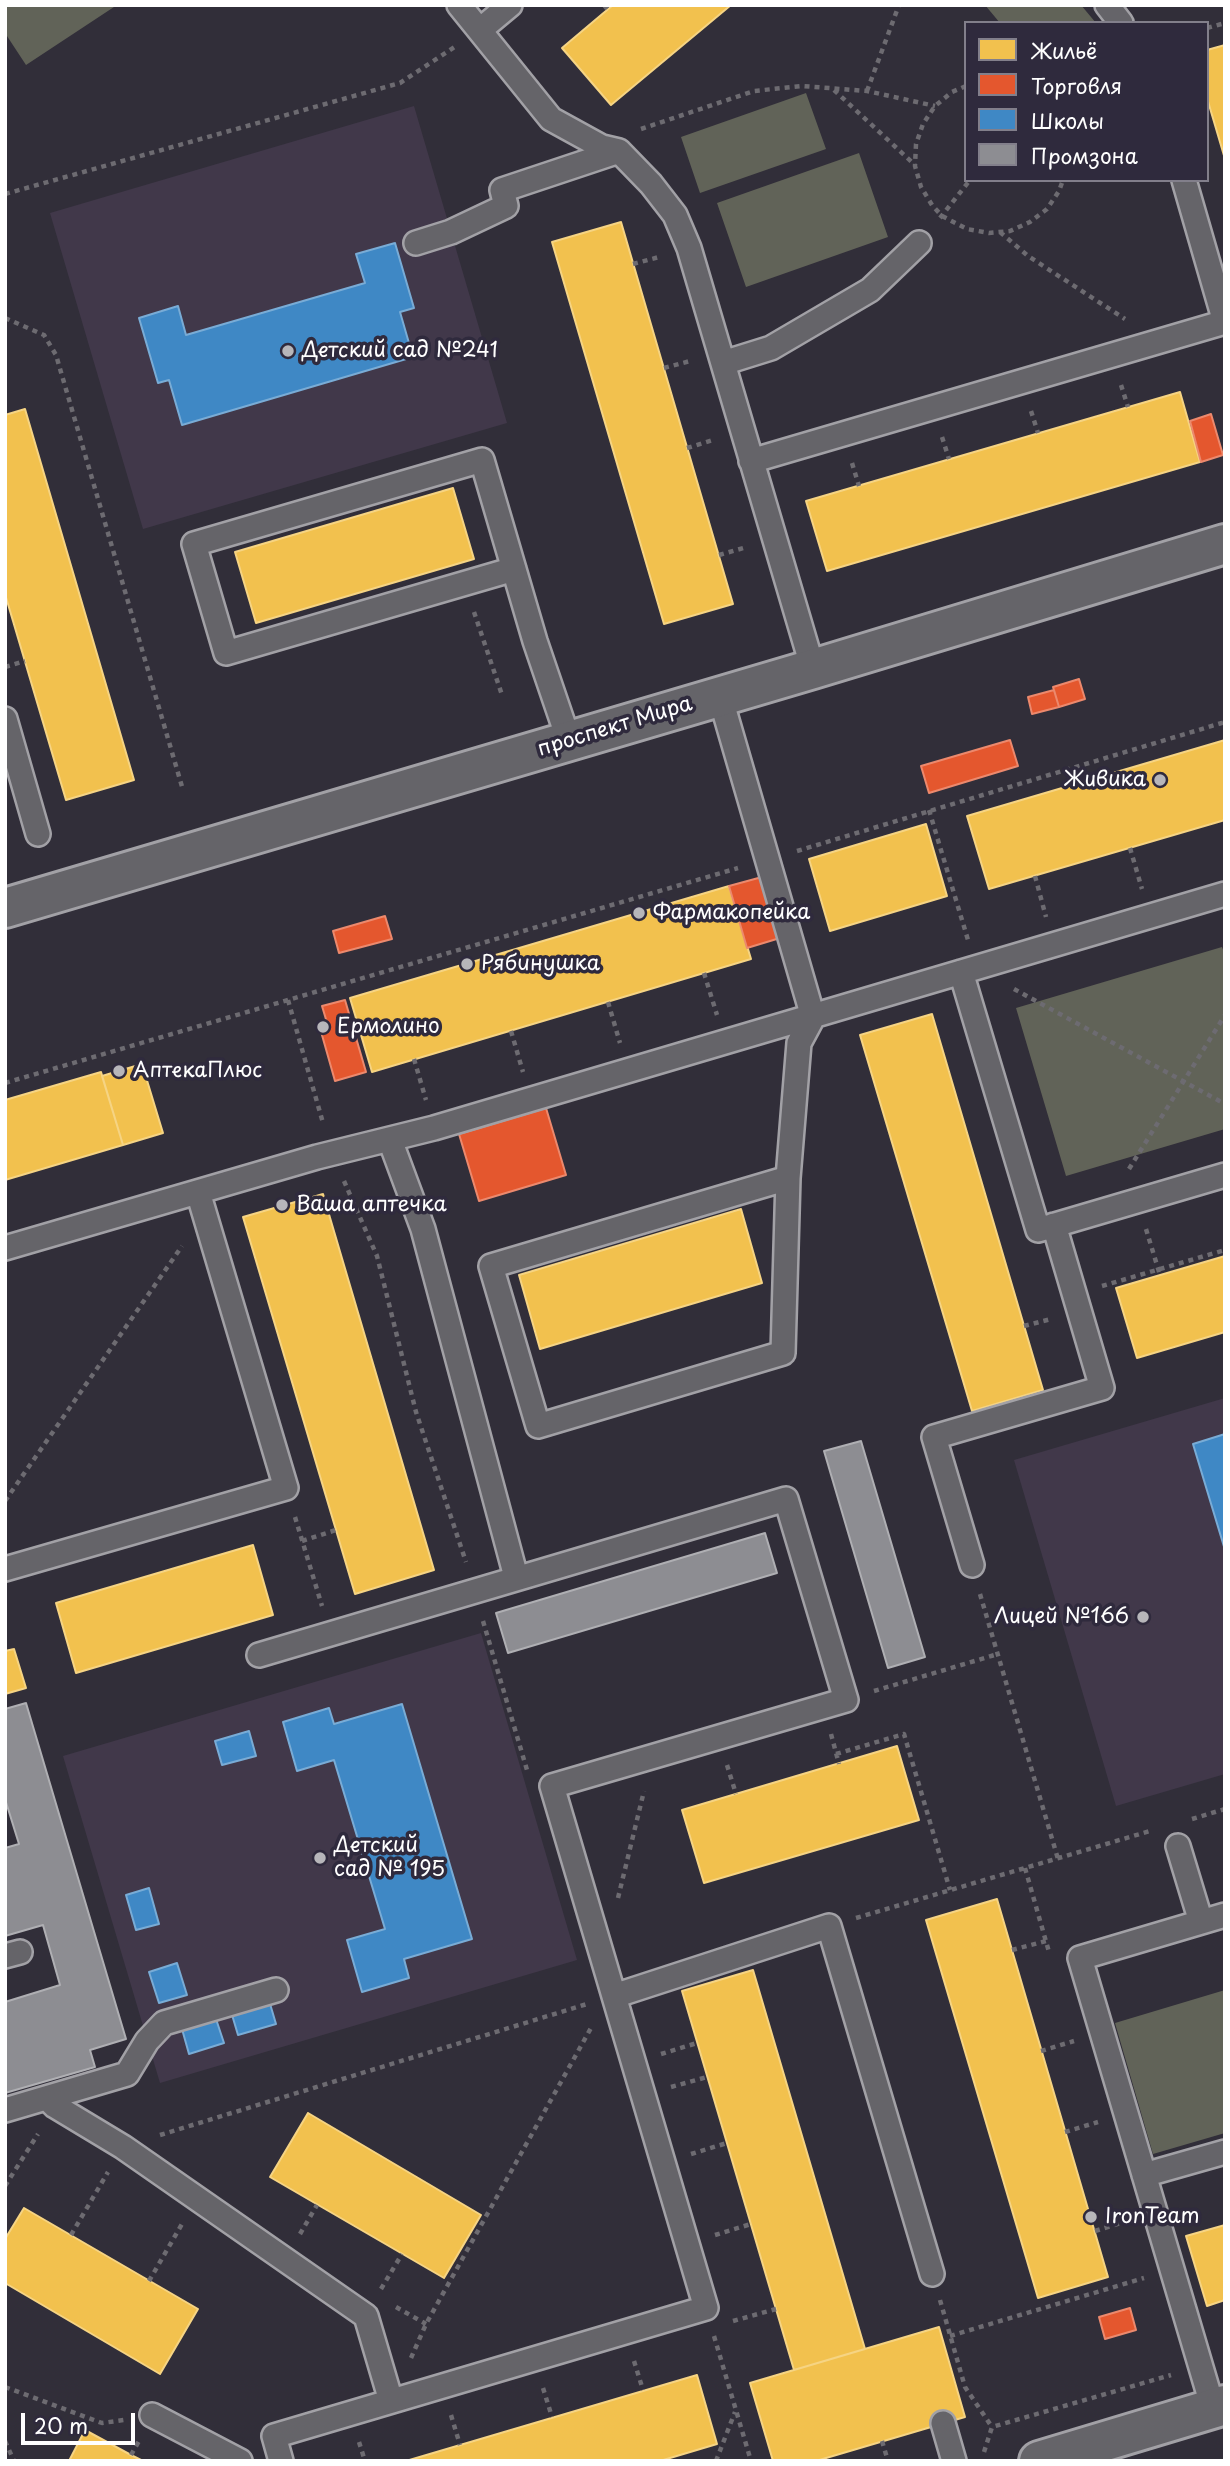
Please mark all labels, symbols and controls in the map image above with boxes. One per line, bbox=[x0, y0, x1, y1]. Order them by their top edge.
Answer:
legend bbox=[964, 21, 1209, 182]
text: Жильё bbox=[1031, 34, 1097, 66]
text: Торговля bbox=[1031, 69, 1122, 101]
text: Школы bbox=[1031, 104, 1104, 136]
text: Промзона bbox=[1031, 139, 1138, 171]
place label: Детский сад №241 bbox=[302, 338, 498, 364]
marker: Детский сад №241 bbox=[280, 343, 296, 359]
street label: проспект Мира bbox=[535, 692, 695, 762]
place label: Живика bbox=[1064, 767, 1146, 793]
marker: Живика bbox=[1152, 772, 1168, 788]
place label: Фармакопейка bbox=[653, 900, 810, 926]
marker: Фармакопейка bbox=[631, 905, 647, 921]
place label: Рябинушка bbox=[481, 951, 600, 977]
marker: Рябинушка bbox=[459, 956, 475, 972]
place label: Ермолино bbox=[337, 1014, 440, 1040]
marker: Ермолино bbox=[315, 1019, 331, 1035]
place label: АптекаПлюс bbox=[133, 1058, 262, 1084]
marker: АптекаПлюс bbox=[111, 1063, 127, 1079]
place label: Ваша аптечка bbox=[296, 1192, 447, 1218]
marker: Ваша аптечка bbox=[274, 1197, 290, 1213]
place label: Лицей №166 bbox=[994, 1604, 1129, 1630]
marker: Лицей №166 bbox=[1135, 1609, 1151, 1625]
place label: Детский сад № 195 bbox=[334, 1833, 445, 1883]
marker: Детский сад № 195 bbox=[312, 1850, 328, 1866]
place label: IronTeam bbox=[1105, 2204, 1200, 2230]
marker: IronTeam bbox=[1083, 2209, 1099, 2225]
scale bar bbox=[24, 2400, 138, 2444]
text: 20 m bbox=[34, 2409, 88, 2441]

